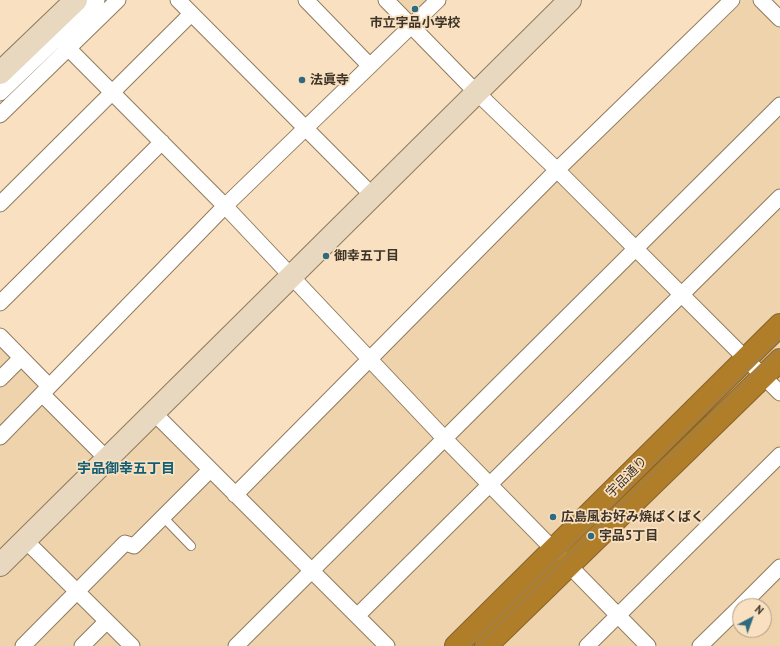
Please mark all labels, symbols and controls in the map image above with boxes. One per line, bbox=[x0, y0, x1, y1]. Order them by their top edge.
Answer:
marker: 市立宇品小学校 bbox=[410, 4, 420, 14]
place label: 市立宇品小学校 bbox=[370, 15, 460, 31]
place label: 法眞寺 bbox=[310, 72, 349, 88]
marker: 法眞寺 bbox=[297, 75, 307, 85]
place label: 御幸五丁目 bbox=[334, 248, 399, 264]
marker: 御幸五丁目 bbox=[321, 251, 331, 261]
street label: 宇品通り bbox=[603, 453, 651, 501]
district label: 宇品御幸五丁目 bbox=[77, 461, 175, 477]
place label: 広島風お好み焼ぱくぱく bbox=[561, 509, 704, 525]
marker: 広島風お好み焼ぱくぱく bbox=[548, 512, 558, 522]
place label: 宇品5丁目 bbox=[599, 528, 658, 544]
marker: 宇品5丁目 bbox=[586, 531, 596, 541]
north arrow bbox=[732, 598, 772, 638]
text: N bbox=[752, 602, 767, 617]

